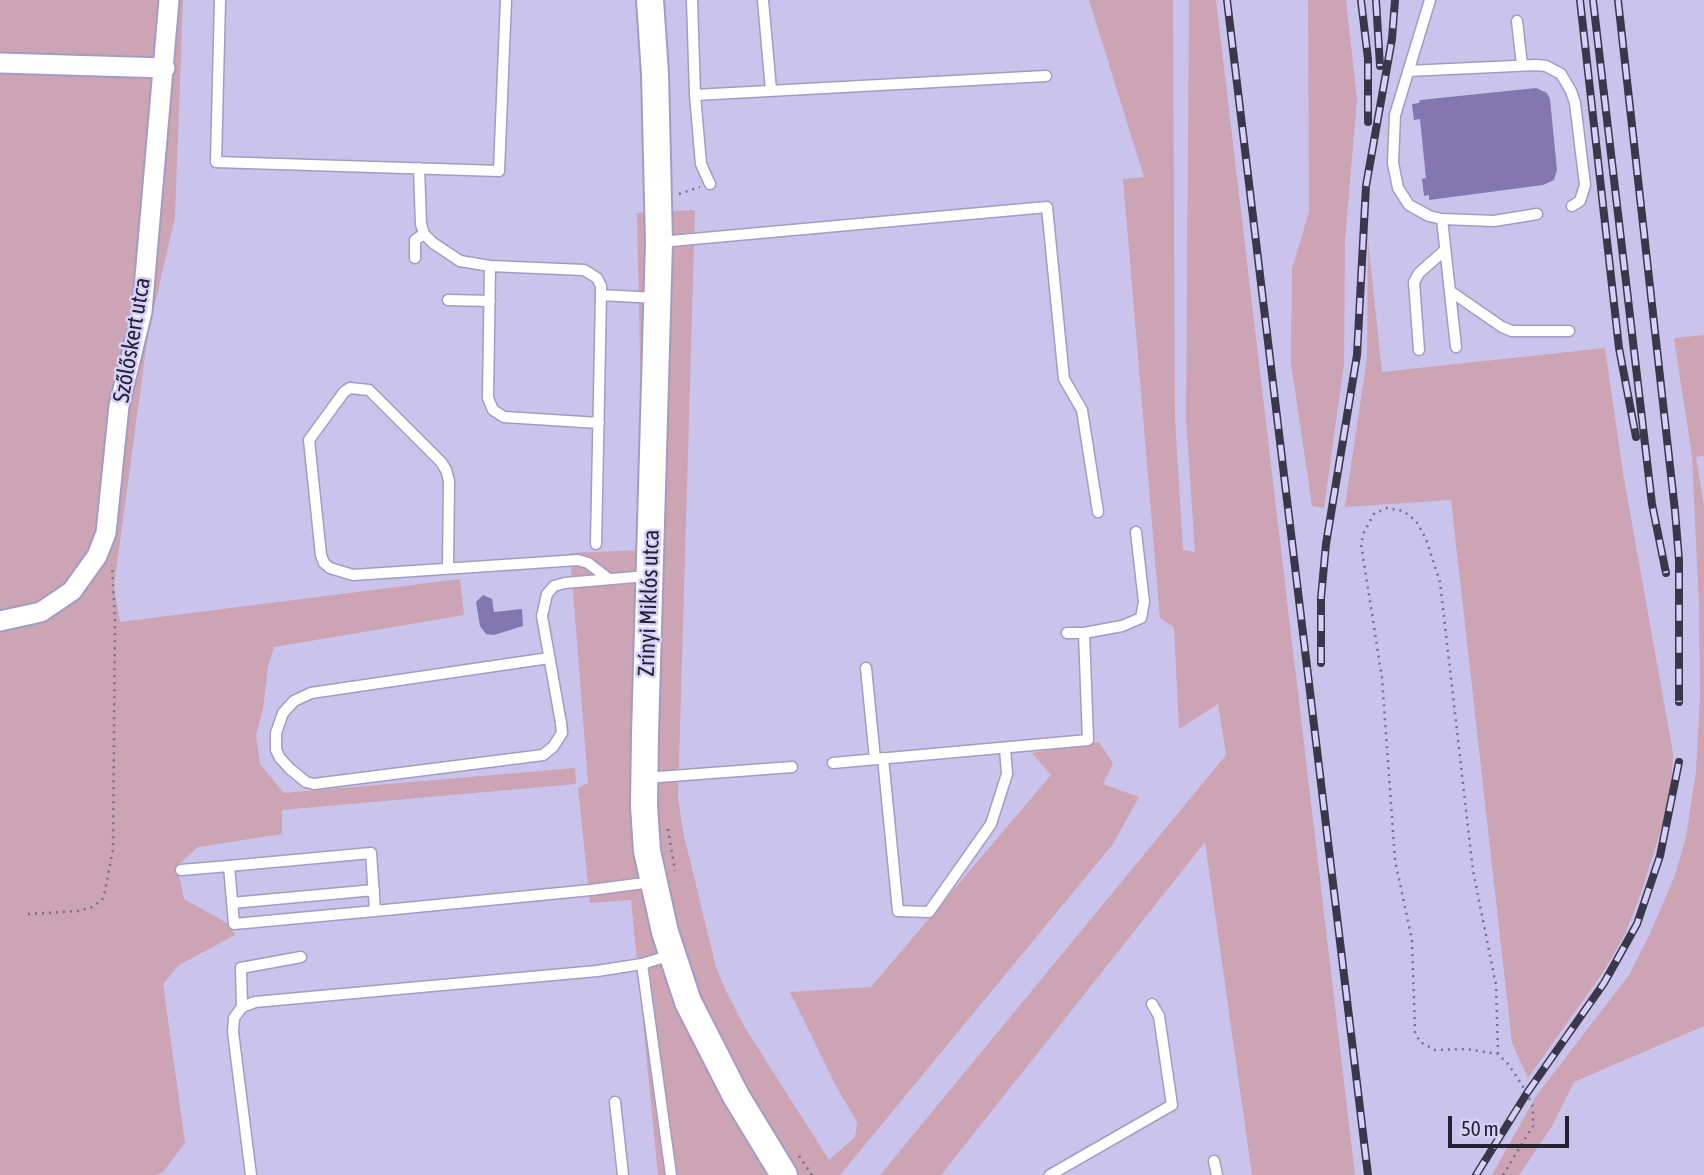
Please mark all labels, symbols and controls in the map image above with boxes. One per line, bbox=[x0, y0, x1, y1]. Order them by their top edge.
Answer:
street label: Szőlőskert utca bbox=[107, 275, 157, 405]
street label: Zrínyi Miklós utca bbox=[633, 529, 665, 677]
scale bar bbox=[1452, 1102, 1573, 1146]
text: 50 m bbox=[1461, 1116, 1499, 1140]

